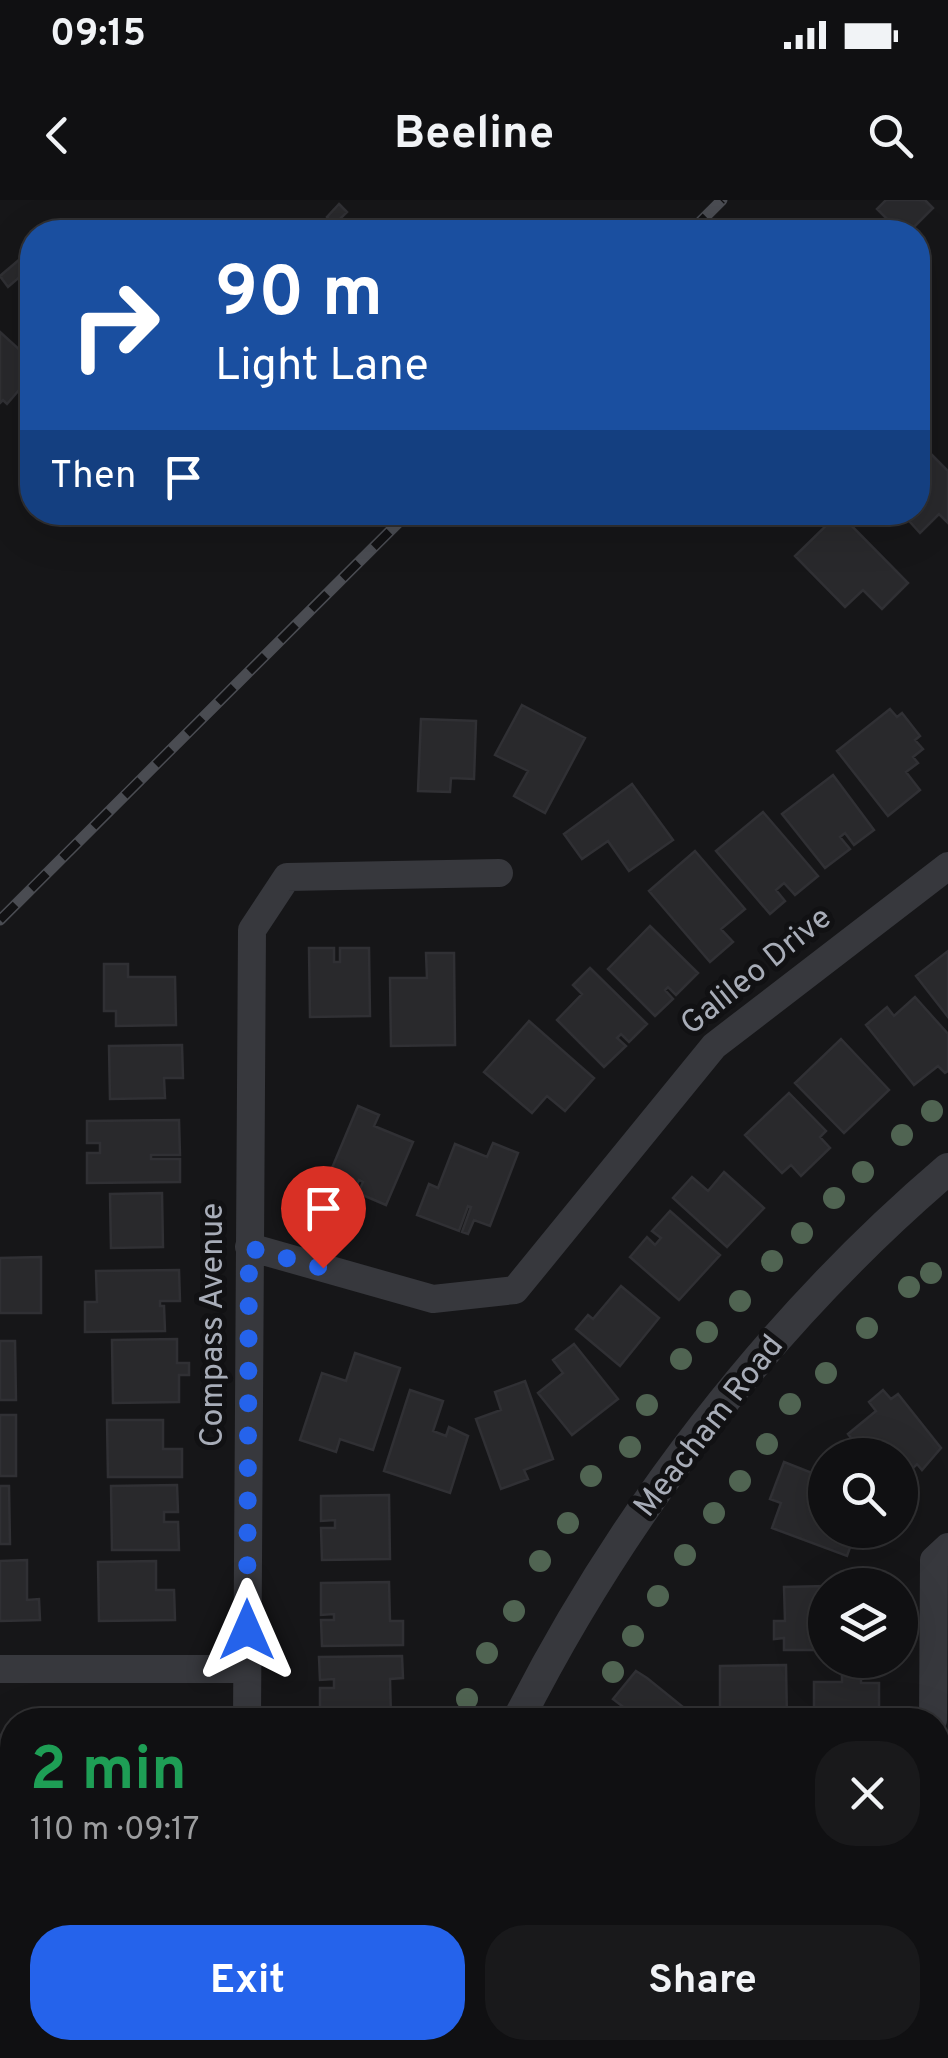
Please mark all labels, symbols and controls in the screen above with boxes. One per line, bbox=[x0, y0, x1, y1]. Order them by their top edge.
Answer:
text: 09:15 bbox=[50, 11, 146, 60]
text: Beeline bbox=[394, 107, 554, 164]
icon: back bbox=[30, 108, 85, 163]
icon: search bbox=[863, 108, 918, 163]
text: 90 m bbox=[215, 252, 383, 341]
icon: right bbox=[50, 260, 180, 390]
text: Light Lane bbox=[215, 339, 429, 396]
icon: arrive bbox=[156, 450, 211, 505]
text: Then bbox=[50, 453, 136, 502]
street label: Galileo Drive bbox=[673, 899, 841, 1045]
pin bbox=[281, 1166, 366, 1269]
icon: arrive bbox=[296, 1181, 351, 1236]
street label: Compass Avenue bbox=[194, 1203, 234, 1447]
street label: Meacham Road bbox=[626, 1328, 794, 1526]
map controls bbox=[808, 1438, 918, 1678]
button: search bbox=[808, 1438, 918, 1548]
button: layers bbox=[808, 1568, 918, 1678]
position arrow bbox=[195, 1578, 299, 1682]
text: 2 min bbox=[30, 1735, 187, 1811]
button: close bbox=[815, 1741, 920, 1846]
text: 110 m · 09:17 bbox=[30, 1811, 199, 1851]
button: Exit bbox=[30, 1925, 465, 2040]
button: Share bbox=[485, 1925, 920, 2040]

